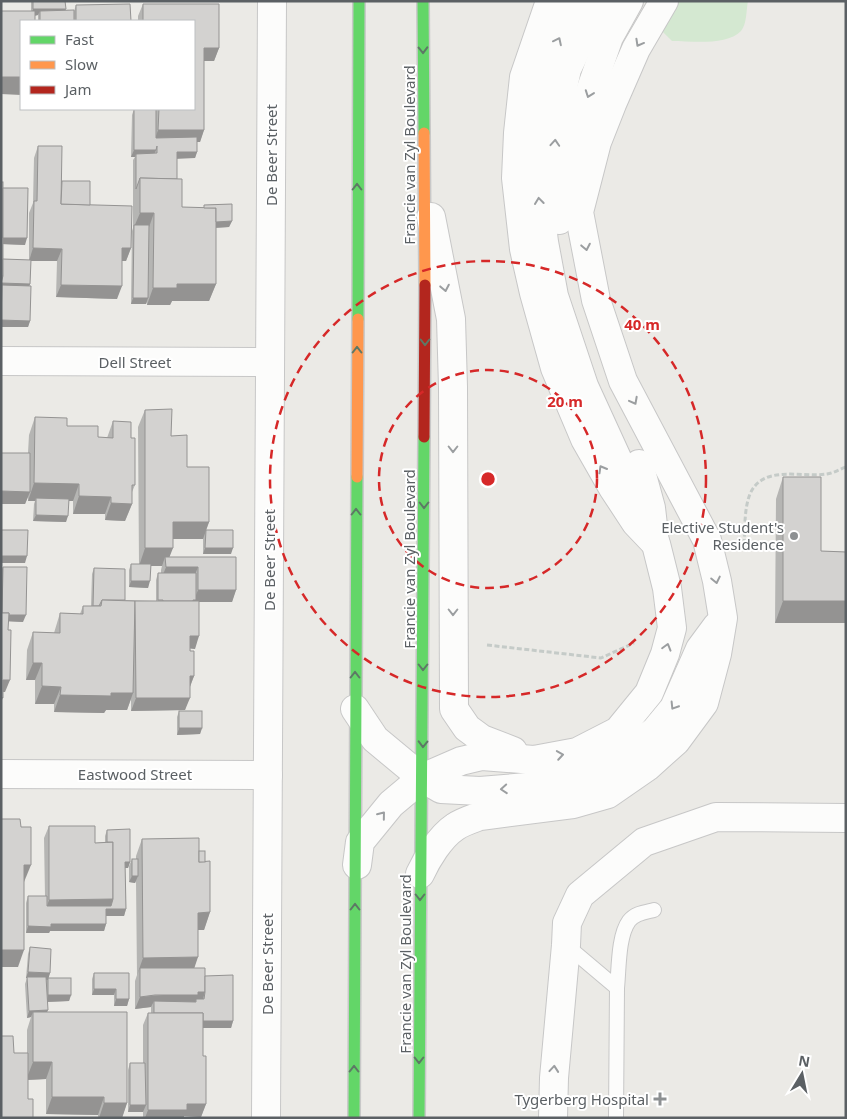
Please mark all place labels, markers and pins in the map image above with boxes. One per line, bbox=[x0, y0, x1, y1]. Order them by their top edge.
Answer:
centre of rings bbox=[479, 470, 497, 488]
place label: Elective Student's Residence bbox=[661, 517, 784, 554]
marker: Elective Student's Residence bbox=[788, 530, 800, 542]
place label: Tygerberg Hospital bbox=[514, 1089, 649, 1109]
marker: Tygerberg Hospital bbox=[653, 1092, 667, 1106]

